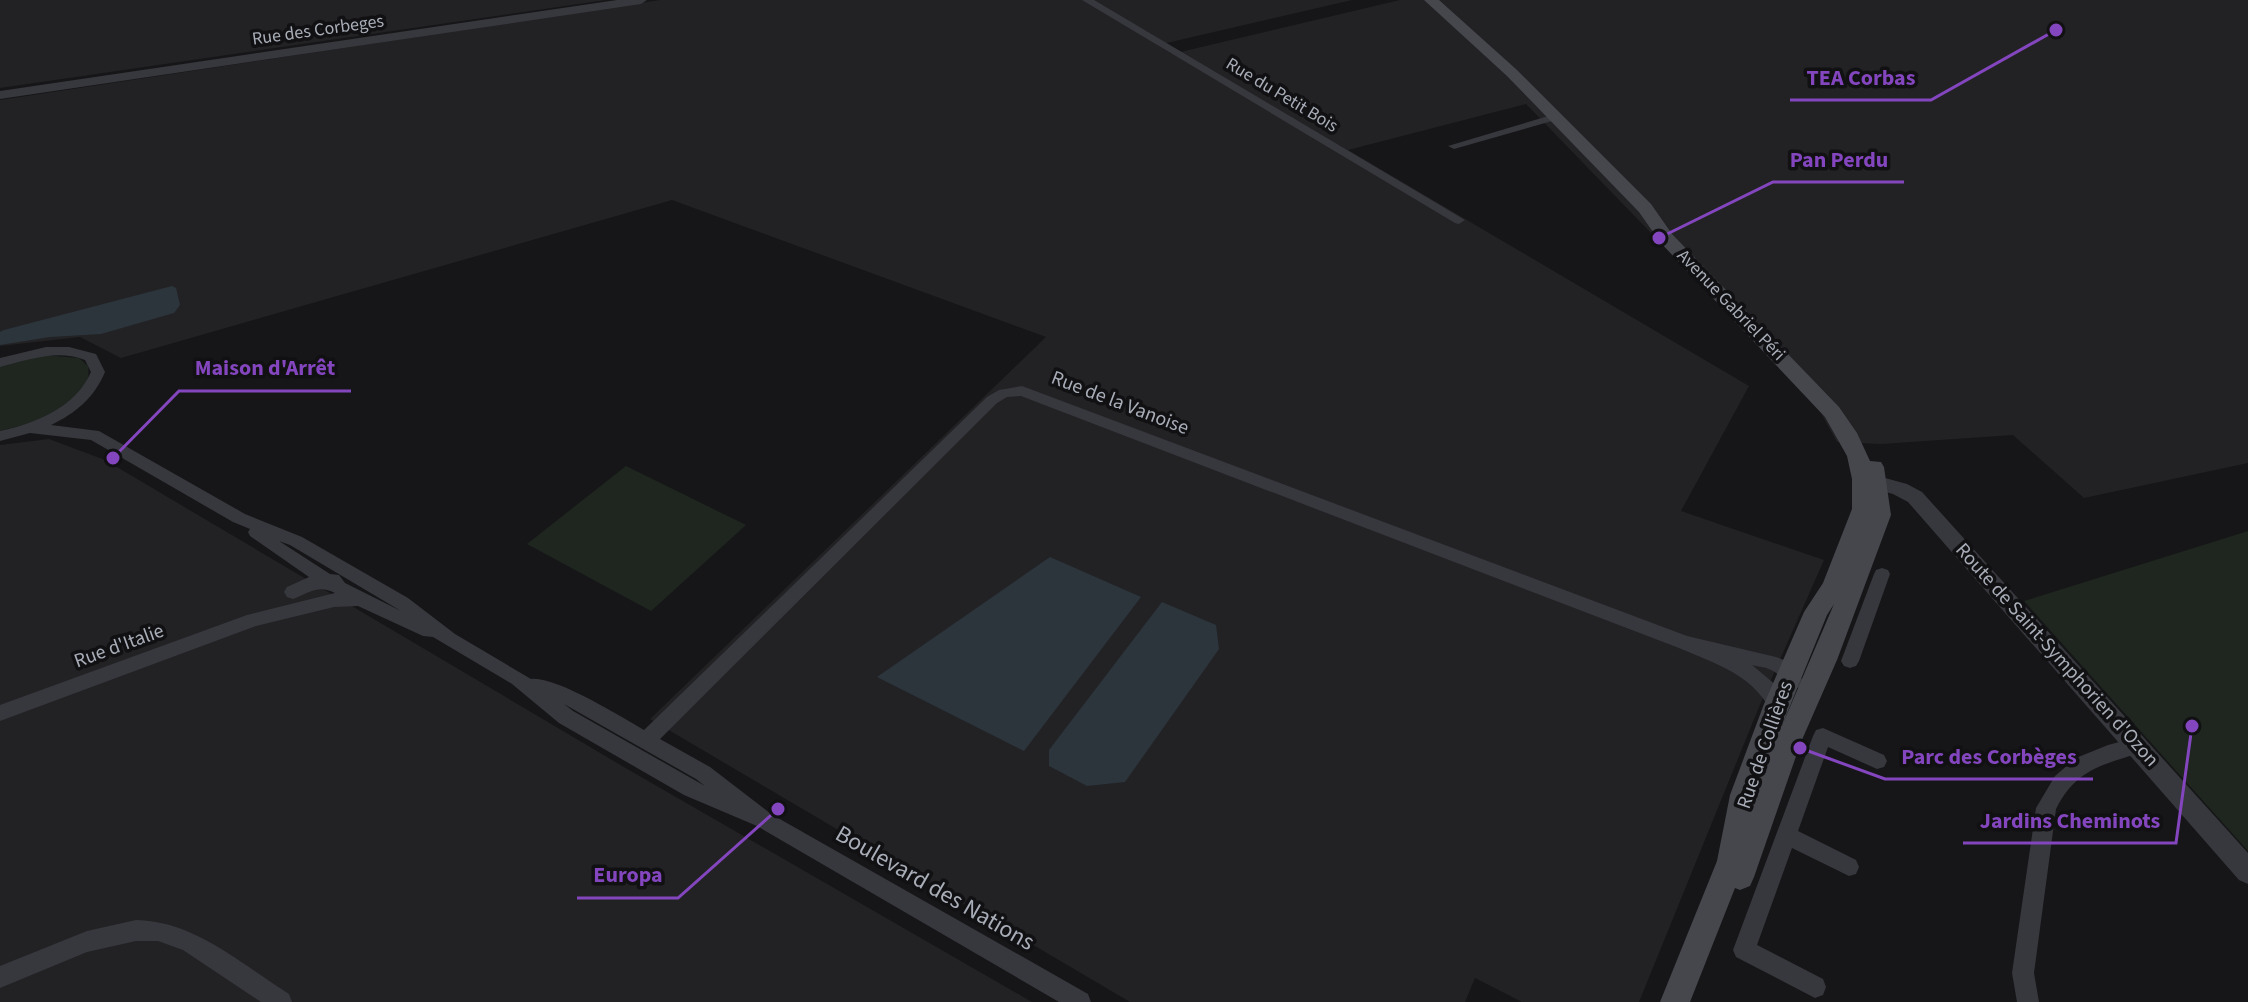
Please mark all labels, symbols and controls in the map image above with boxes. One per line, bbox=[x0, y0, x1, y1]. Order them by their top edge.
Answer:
street label: Rue des Corbeges bbox=[250, 8, 386, 52]
street label: Rue du Petit Bois bbox=[1221, 52, 1343, 138]
callout: TEA Corbas bbox=[1790, 54, 1931, 100]
text: TEA Corbas bbox=[1807, 62, 1916, 94]
callout: Pan Perdu bbox=[1773, 136, 1904, 182]
text: Pan Perdu bbox=[1790, 144, 1888, 176]
street label: Avenue Gabriel Péri bbox=[1671, 244, 1791, 366]
callout: Maison d'Arrêt bbox=[179, 345, 351, 391]
text: Maison d'Arrêt bbox=[195, 352, 336, 384]
street label: Rue de la Vanoise bbox=[1047, 364, 1193, 442]
street label: Route de Saint-Symphorien d'Ozon bbox=[1949, 537, 2165, 773]
street label: Rue d'Italie bbox=[70, 617, 168, 675]
street label: Rue de Collières bbox=[1730, 677, 1800, 813]
callout: Parc des Corbèges bbox=[1885, 733, 2093, 779]
text: Parc des Corbèges bbox=[1901, 741, 2077, 773]
callout: Jardins Cheminots bbox=[1963, 797, 2176, 843]
text: Jardins Cheminots bbox=[1980, 805, 2161, 837]
street label: Boulevard des Nations bbox=[829, 817, 1041, 959]
callout: Europa bbox=[577, 852, 678, 898]
text: Europa bbox=[593, 859, 663, 891]

